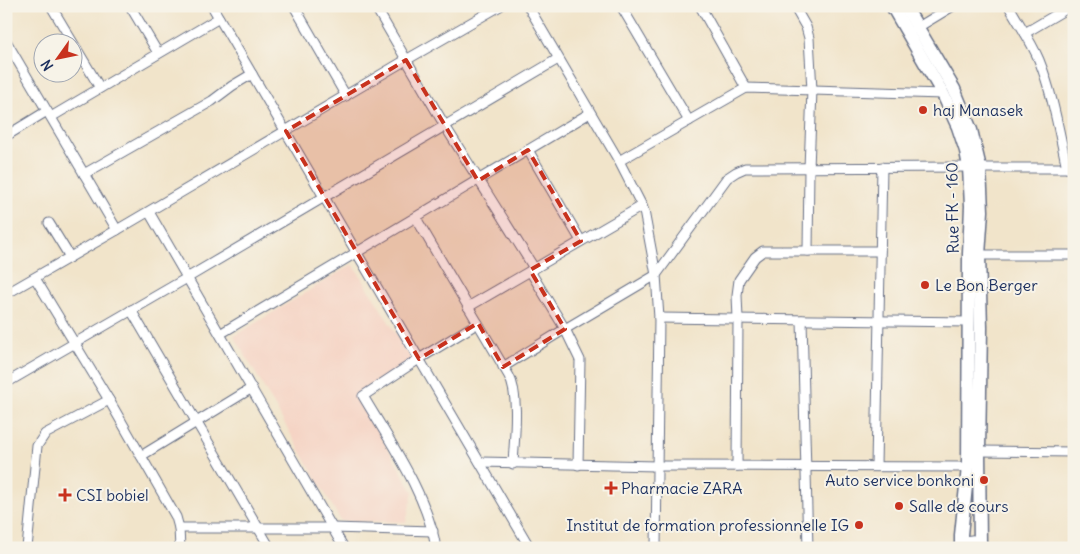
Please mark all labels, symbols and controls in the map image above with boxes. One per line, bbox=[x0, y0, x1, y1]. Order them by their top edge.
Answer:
north arrow bbox=[32, 32, 82, 82]
text: N bbox=[37, 56, 57, 74]
place label: haj Manasek bbox=[933, 100, 1023, 120]
marker: haj Manasek bbox=[917, 104, 929, 116]
street label: Rue FK - 160 bbox=[941, 162, 963, 254]
place label: Le Bon Berger bbox=[935, 275, 1038, 295]
marker: Le Bon Berger bbox=[919, 279, 931, 291]
place label: Auto service bonkoni bbox=[825, 470, 974, 490]
marker: Auto service bonkoni bbox=[978, 474, 990, 486]
place label: Pharmacie ZARA bbox=[621, 478, 743, 498]
marker: Pharmacie ZARA bbox=[605, 482, 617, 494]
place label: CSI bobiel bbox=[76, 485, 149, 505]
marker: CSI bobiel bbox=[58, 488, 72, 502]
place label: Salle de cours bbox=[909, 496, 1009, 516]
marker: Salle de cours bbox=[893, 500, 905, 512]
place label: Institut de formation professionnelle IG bbox=[566, 515, 849, 535]
marker: Institut de formation professionnelle IG bbox=[853, 519, 865, 531]

